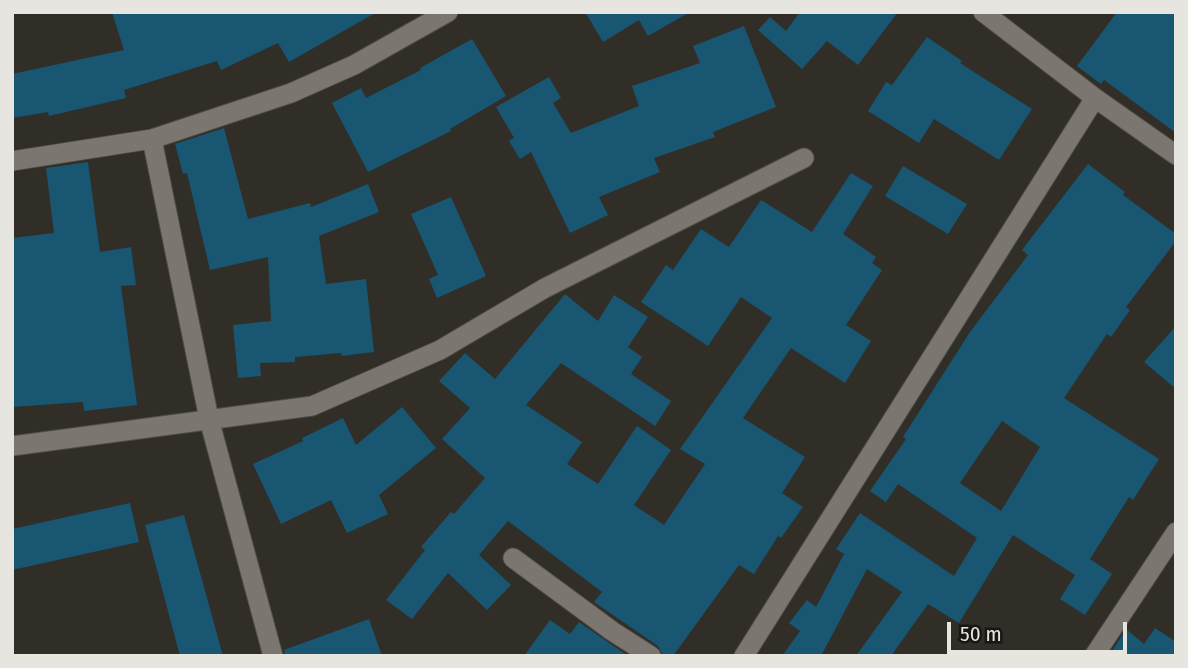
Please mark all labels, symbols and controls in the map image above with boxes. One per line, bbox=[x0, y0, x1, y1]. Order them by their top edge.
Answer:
scale bar bbox=[950, 608, 1130, 652]
text: 50 m bbox=[960, 621, 1002, 647]

